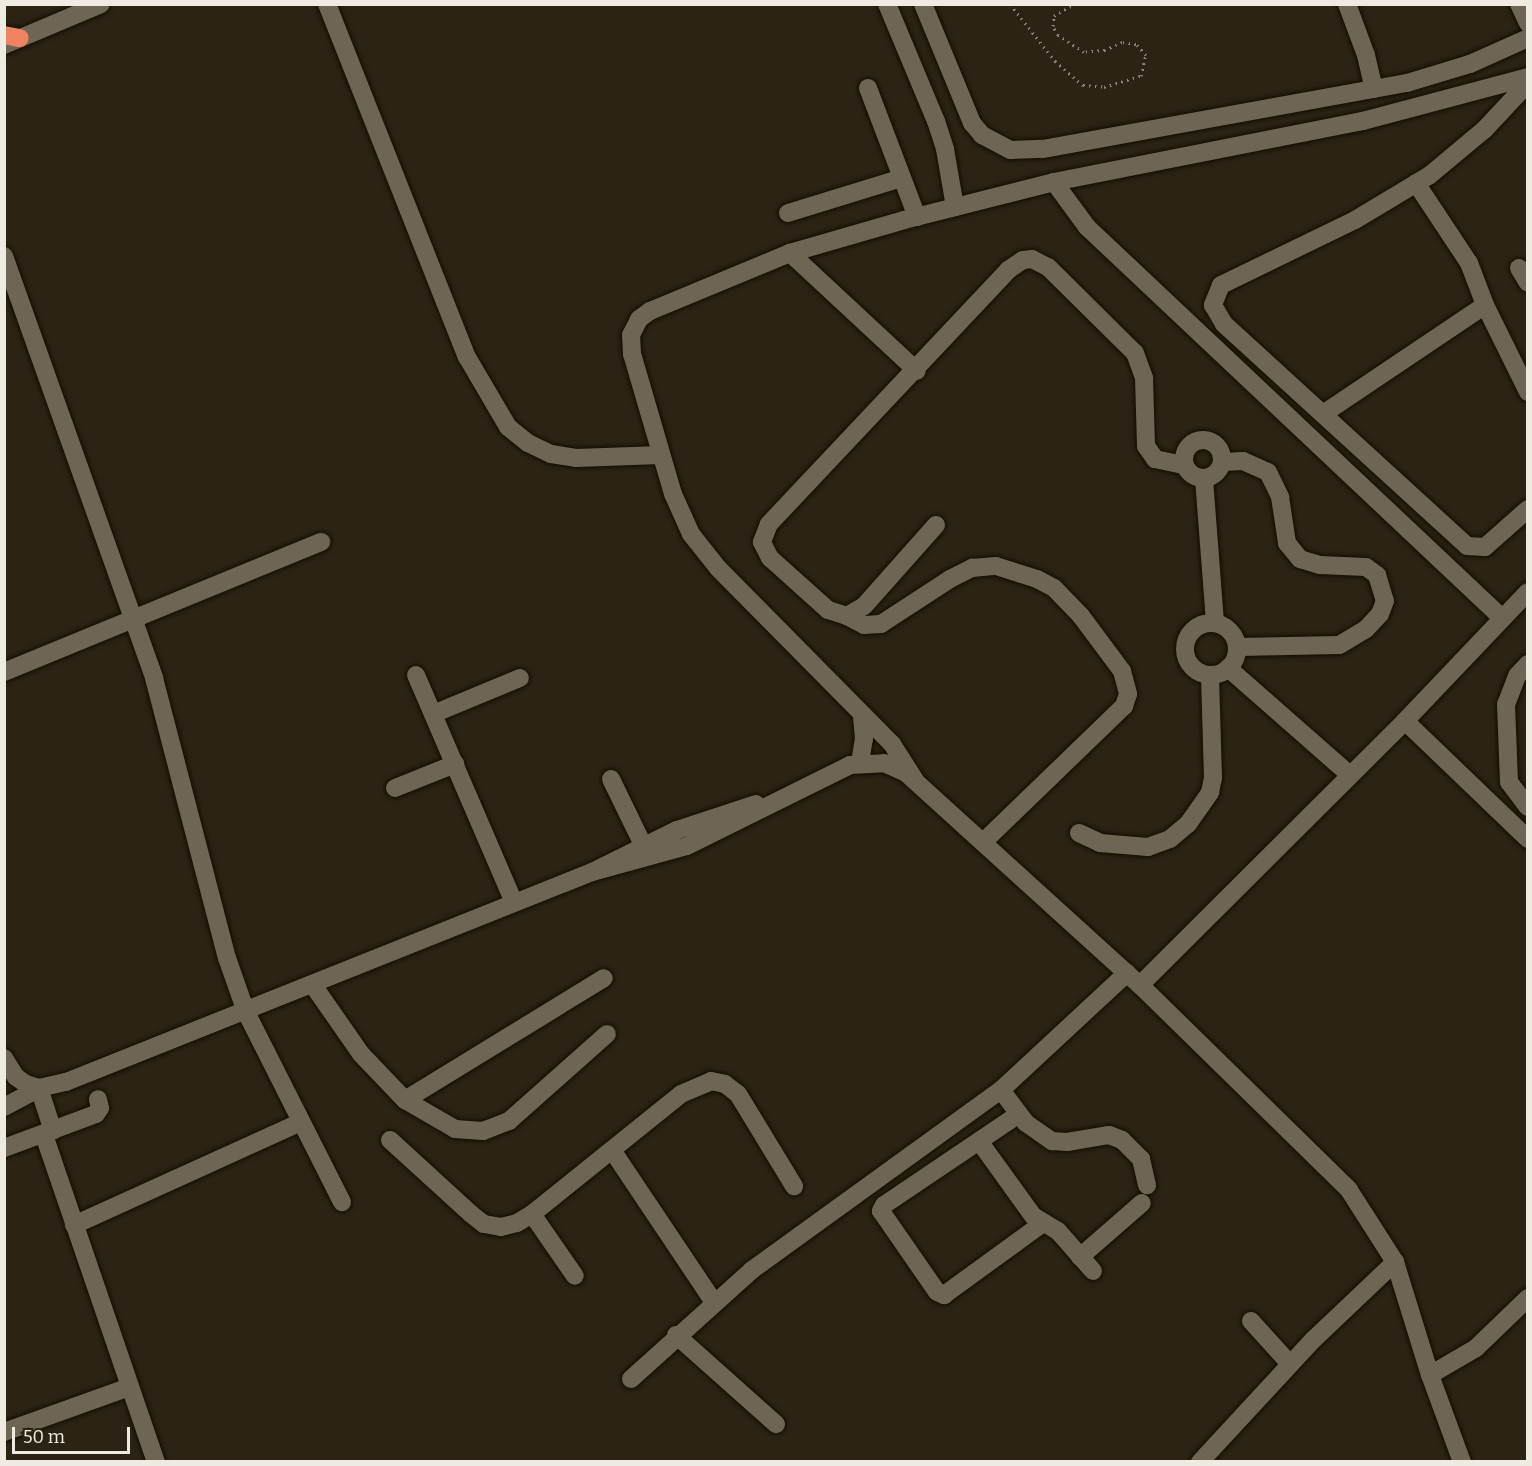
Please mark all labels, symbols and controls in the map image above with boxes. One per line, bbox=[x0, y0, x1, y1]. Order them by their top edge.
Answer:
scale bar bbox=[15, 1415, 134, 1453]
text: 50 m bbox=[23, 1426, 65, 1448]

